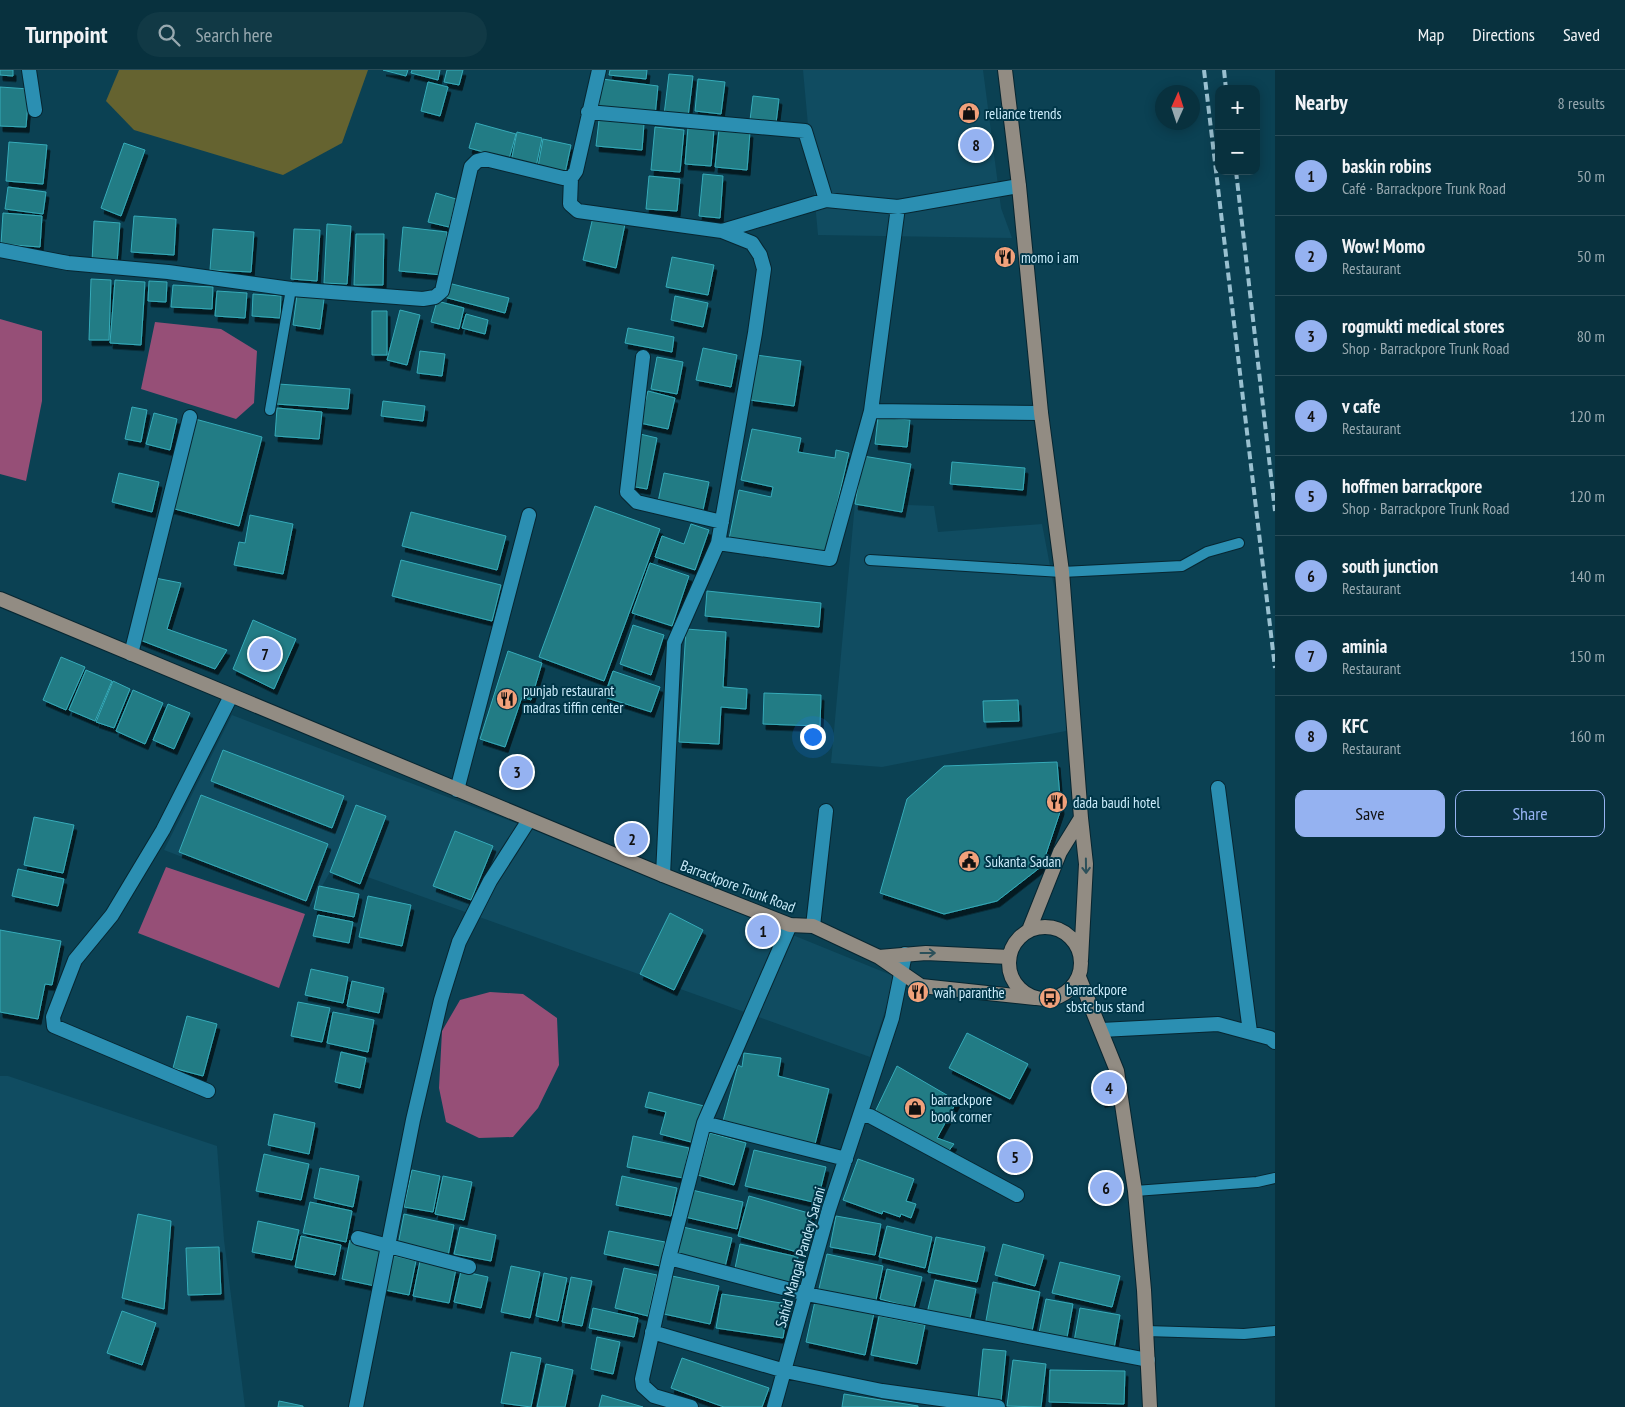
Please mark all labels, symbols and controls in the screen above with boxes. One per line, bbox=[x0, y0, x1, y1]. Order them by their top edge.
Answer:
search box bbox=[137, 12, 487, 57]
text: Turnpoint bbox=[25, 19, 107, 50]
icon: search bbox=[155, 21, 183, 49]
text: Search here bbox=[195, 23, 273, 47]
text: Map bbox=[1418, 23, 1444, 46]
text: Directions bbox=[1472, 23, 1535, 46]
text: Saved bbox=[1563, 23, 1600, 46]
north arrow bbox=[1155, 85, 1200, 130]
map controls bbox=[1215, 85, 1260, 175]
button: + bbox=[1215, 85, 1260, 130]
text: Nearby bbox=[1295, 89, 1348, 116]
text: 8 results bbox=[1558, 93, 1605, 113]
shop icon: reliance trends bbox=[957, 101, 981, 125]
place label: reliance trends bbox=[985, 104, 1062, 123]
pin: 8 bbox=[960, 126, 992, 164]
button: − bbox=[1215, 130, 1260, 175]
text: baskin robins bbox=[1342, 154, 1431, 178]
text: 1 bbox=[1307, 166, 1315, 186]
text: 50 m bbox=[1577, 166, 1605, 186]
text: Café · Barrackpore Trunk Road bbox=[1342, 178, 1506, 198]
text: Wow! Momo bbox=[1342, 234, 1425, 258]
restaurant icon: momo i am bbox=[993, 245, 1017, 269]
text: 2 bbox=[1307, 246, 1315, 266]
text: 50 m bbox=[1577, 246, 1605, 266]
place label: momo i am bbox=[1021, 248, 1079, 267]
text: Restaurant bbox=[1342, 258, 1401, 278]
text: rogmukti medical stores bbox=[1342, 314, 1505, 338]
text: 3 bbox=[1307, 326, 1315, 346]
text: 80 m bbox=[1577, 326, 1605, 346]
text: Shop · Barrackpore Trunk Road bbox=[1342, 338, 1509, 358]
text: v cafe bbox=[1342, 394, 1381, 418]
text: 4 bbox=[1307, 406, 1315, 426]
text: 120 m bbox=[1570, 406, 1605, 426]
text: Restaurant bbox=[1342, 418, 1401, 438]
text: hoffmen barrackpore bbox=[1342, 474, 1482, 498]
text: 5 bbox=[1307, 486, 1315, 506]
text: 120 m bbox=[1570, 486, 1605, 506]
text: Shop · Barrackpore Trunk Road bbox=[1342, 498, 1509, 518]
text: south junction bbox=[1342, 554, 1438, 578]
text: 6 bbox=[1307, 566, 1315, 586]
text: 140 m bbox=[1570, 566, 1605, 586]
text: Restaurant bbox=[1342, 578, 1401, 598]
text: aminia bbox=[1342, 634, 1387, 658]
pin: 7 bbox=[249, 635, 281, 673]
text: 7 bbox=[1307, 646, 1315, 666]
text: 150 m bbox=[1570, 646, 1605, 666]
text: Restaurant bbox=[1342, 658, 1401, 678]
place label: punjab restaurant madras tiffin center bbox=[523, 681, 624, 717]
restaurant icon: punjab restaurant madras tiffin center bbox=[495, 687, 519, 711]
text: KFC bbox=[1342, 714, 1369, 738]
your location bbox=[800, 724, 826, 750]
text: 8 bbox=[1307, 726, 1315, 746]
text: 160 m bbox=[1570, 726, 1605, 746]
text: Restaurant bbox=[1342, 738, 1401, 758]
pin: 3 bbox=[501, 753, 533, 791]
restaurant icon: dada baudi hotel bbox=[1045, 790, 1069, 814]
button: Save bbox=[1295, 790, 1445, 837]
button: Share bbox=[1455, 790, 1605, 837]
place label: dada baudi hotel bbox=[1073, 793, 1160, 812]
pin: 2 bbox=[616, 820, 648, 858]
public building icon: Sukanta Sadan bbox=[957, 849, 981, 873]
place label: Sukanta Sadan bbox=[985, 852, 1061, 871]
street label: Barrackpore Trunk Road bbox=[678, 855, 798, 917]
one-way arrow bbox=[1081, 858, 1091, 874]
pin: 1 bbox=[747, 912, 779, 950]
one-way arrow bbox=[920, 948, 936, 958]
restaurant icon: wah paranthe bbox=[906, 980, 930, 1004]
place label: barrackpore sbstc bus stand bbox=[1066, 980, 1144, 1016]
place label: wah paranthe bbox=[934, 983, 1005, 1002]
bus stop icon: barrackpore sbstc bus stand bbox=[1038, 986, 1062, 1010]
pin: 4 bbox=[1093, 1069, 1125, 1107]
place label: barrackpore book corner bbox=[931, 1090, 993, 1126]
shop icon: barrackpore book corner bbox=[903, 1096, 927, 1120]
pin: 5 bbox=[999, 1138, 1031, 1176]
pin: 6 bbox=[1090, 1169, 1122, 1207]
street label: Sahid Mangal Pandey Sarani bbox=[771, 1185, 829, 1329]

